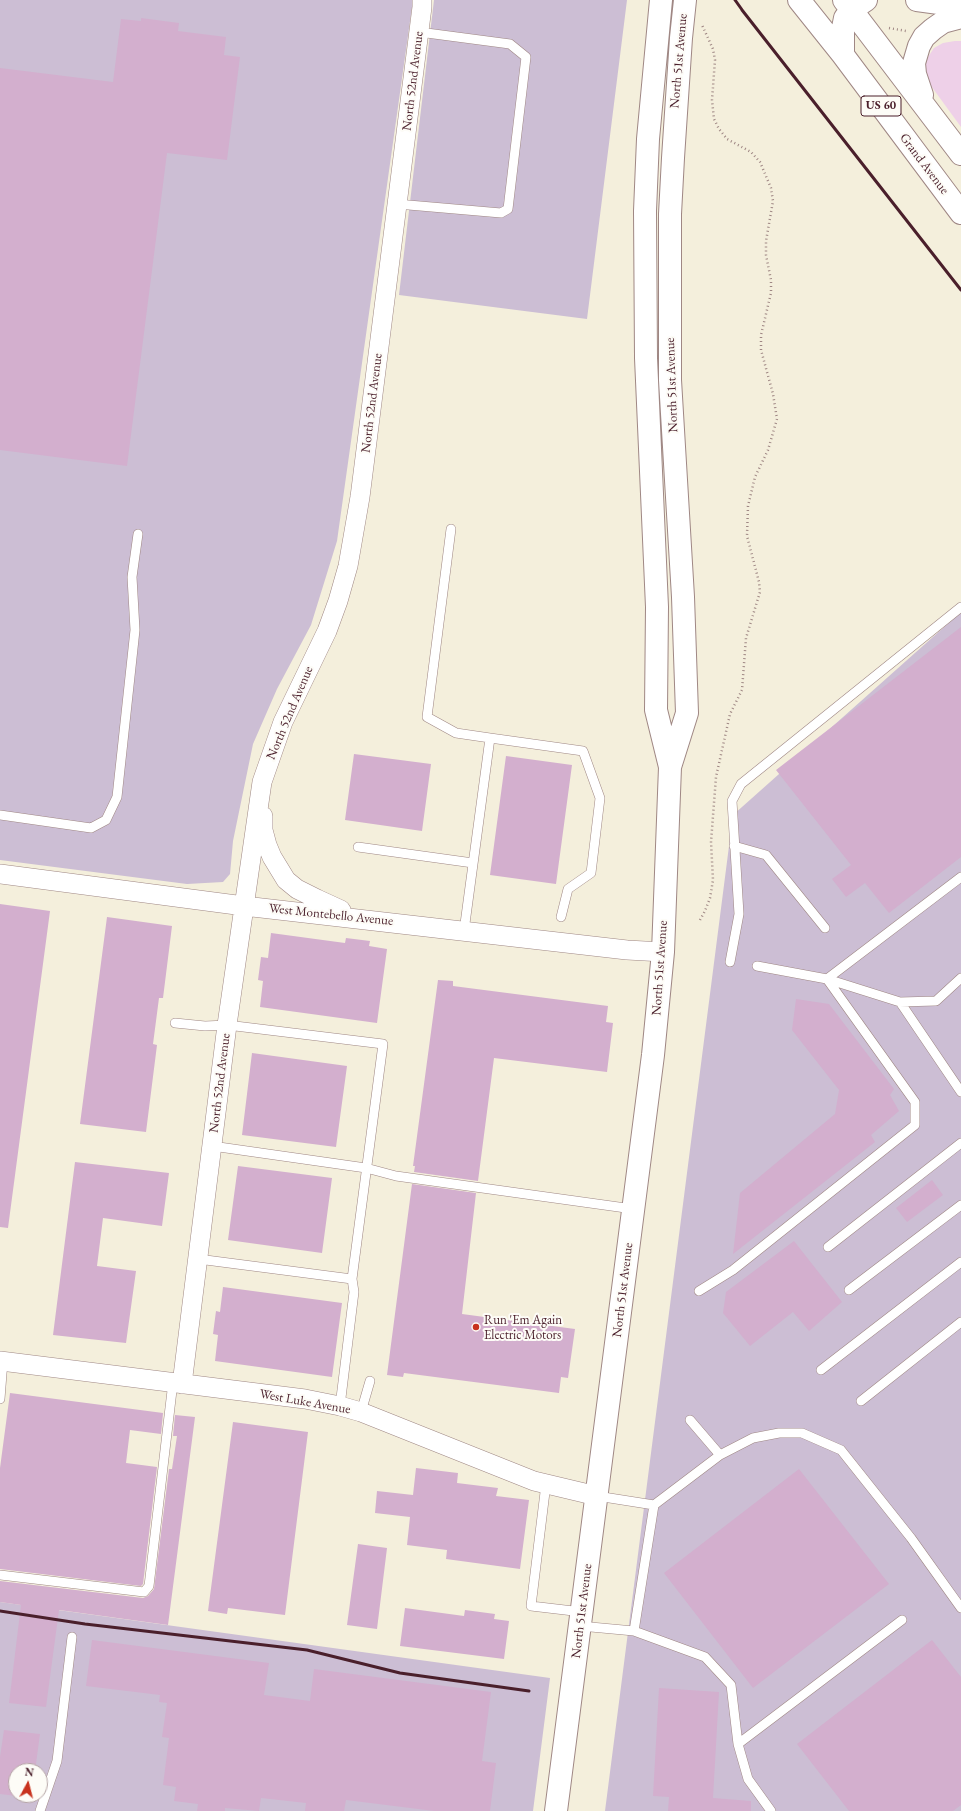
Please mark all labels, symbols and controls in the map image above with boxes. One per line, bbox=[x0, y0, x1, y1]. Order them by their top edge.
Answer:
street label: North 51st Avenue bbox=[667, 13, 691, 109]
street label: North 52nd Avenue bbox=[399, 30, 427, 132]
road number: US 60 bbox=[861, 96, 901, 116]
street label: Grand Avenue bbox=[896, 130, 952, 198]
street label: North 51st Avenue bbox=[663, 337, 681, 433]
street label: North 52nd Avenue bbox=[358, 352, 386, 454]
street label: North 52nd Avenue bbox=[263, 664, 317, 762]
street label: West Montebello Avenue bbox=[268, 901, 394, 929]
street label: North 51st Avenue bbox=[649, 920, 671, 1016]
street label: North 52nd Avenue bbox=[206, 1032, 234, 1134]
street label: North 51st Avenue bbox=[609, 1242, 637, 1338]
place label: Run 'Em Again Electric Motors bbox=[484, 1312, 562, 1343]
marker: Run 'Em Again Electric Motors bbox=[471, 1322, 481, 1332]
street label: West Luke Avenue bbox=[258, 1386, 352, 1418]
street label: North 51st Avenue bbox=[568, 1563, 596, 1659]
north arrow bbox=[8, 1763, 48, 1803]
text: N bbox=[24, 1765, 35, 1780]

